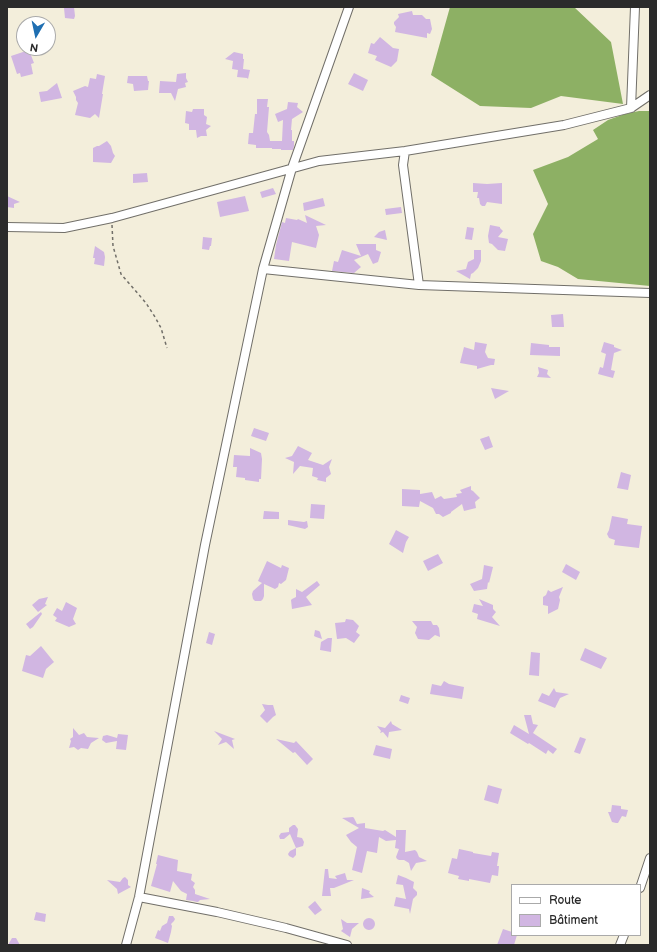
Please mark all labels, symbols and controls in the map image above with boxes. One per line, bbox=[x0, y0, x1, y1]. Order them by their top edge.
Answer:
north arrow bbox=[16, 16, 56, 56]
text: N bbox=[29, 40, 39, 54]
legend bbox=[511, 884, 641, 936]
text: Route bbox=[549, 893, 581, 908]
text: Bâtiment bbox=[549, 913, 598, 928]

